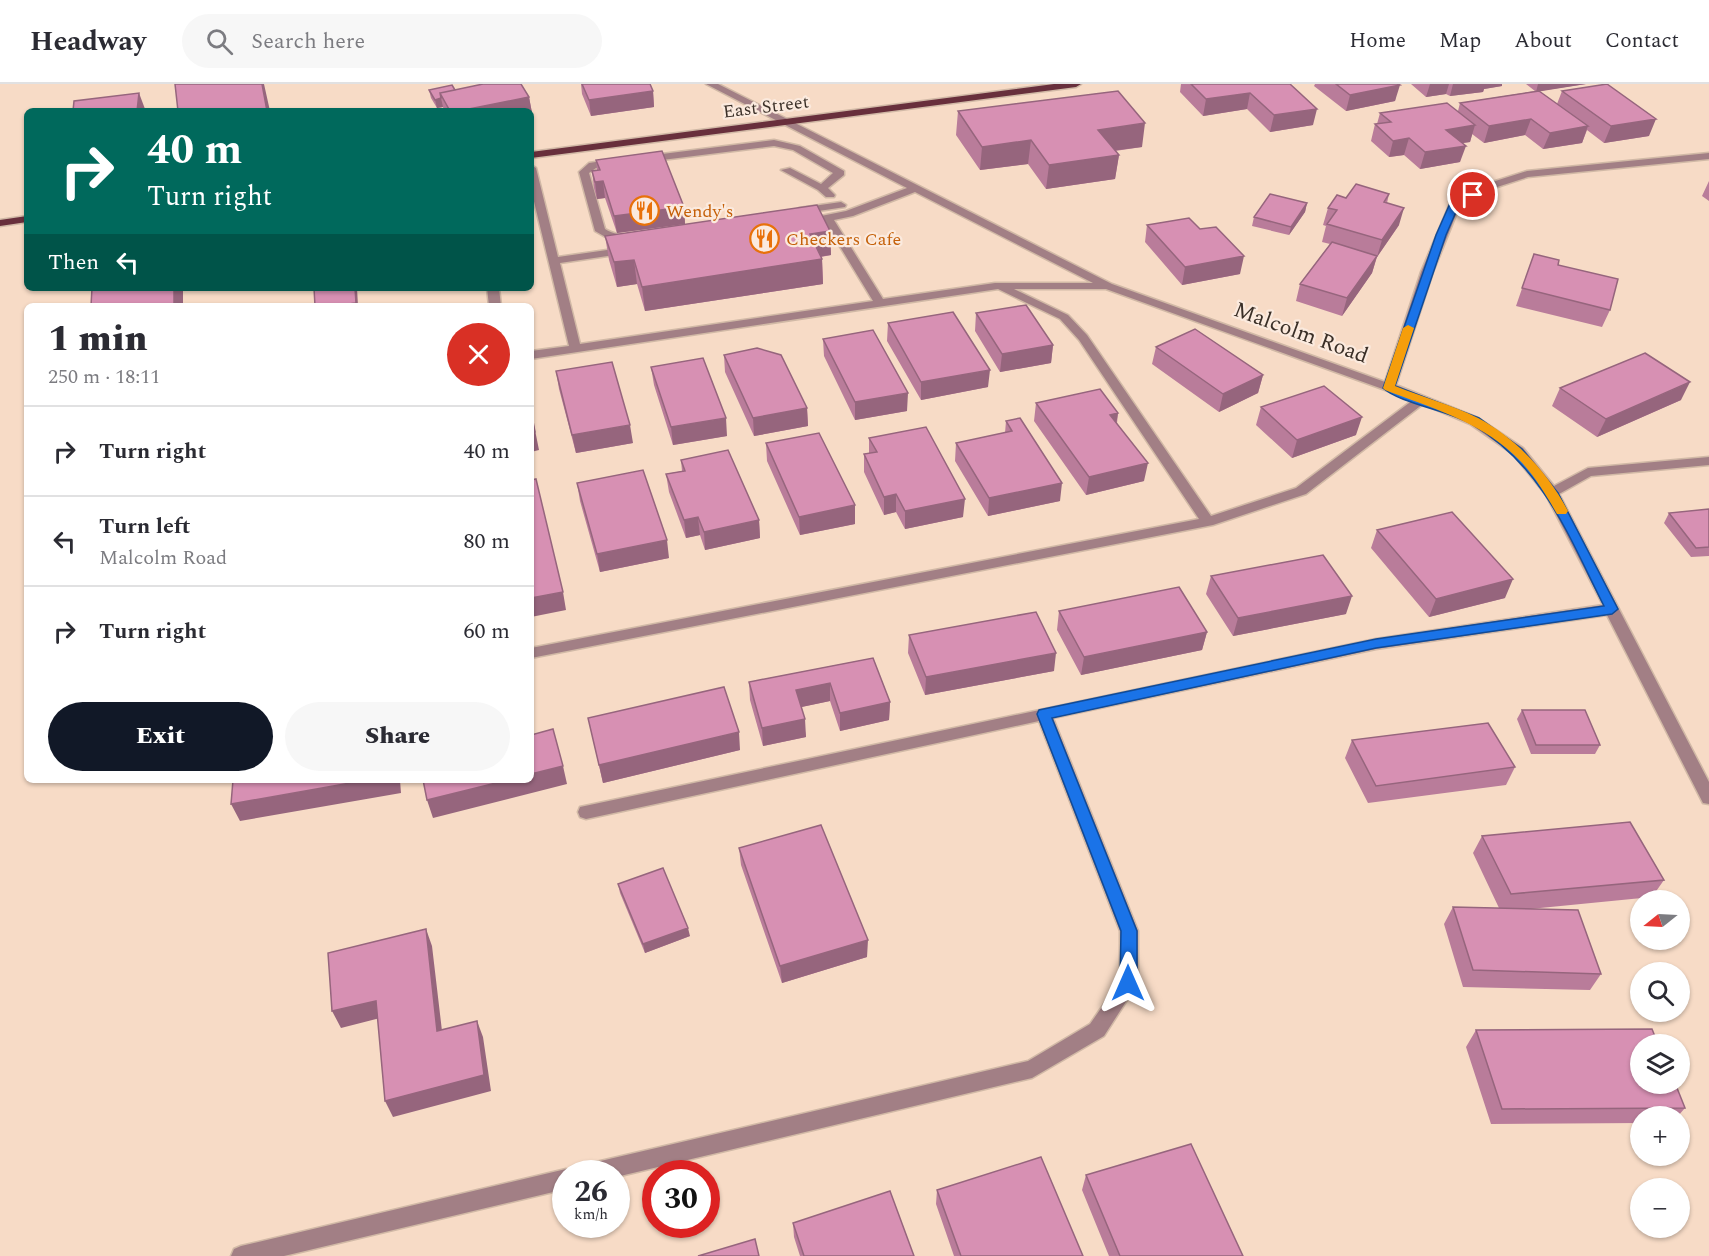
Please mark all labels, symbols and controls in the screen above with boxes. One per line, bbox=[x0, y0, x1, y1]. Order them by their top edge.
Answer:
search box bbox=[182, 14, 602, 68]
text: Headway bbox=[30, 20, 146, 63]
icon: search bbox=[203, 25, 236, 58]
text: Search here bbox=[251, 25, 365, 58]
text: Home bbox=[1349, 25, 1406, 57]
text: Map bbox=[1439, 25, 1481, 57]
text: About bbox=[1514, 25, 1572, 57]
text: Contact bbox=[1605, 25, 1679, 57]
street label: East Street bbox=[722, 88, 810, 126]
text: 40 m bbox=[147, 119, 242, 182]
icon: right bbox=[48, 132, 126, 210]
pin bbox=[1447, 169, 1498, 220]
text: Turn right bbox=[147, 176, 272, 218]
icon: arrive bbox=[1456, 178, 1489, 211]
restaurant icon: Wendy's bbox=[629, 195, 661, 227]
place label: Wendy's bbox=[666, 198, 733, 225]
restaurant icon: Checkers Cafe bbox=[749, 223, 781, 255]
place label: Checkers Cafe bbox=[786, 226, 901, 253]
text: Then bbox=[48, 246, 99, 279]
icon: left bbox=[111, 246, 144, 279]
street label: Malcolm Road bbox=[1229, 293, 1373, 373]
text: 1 min bbox=[48, 312, 148, 367]
button: close bbox=[447, 323, 510, 386]
text: 250 m · 18:11 bbox=[48, 362, 160, 392]
icon: right bbox=[48, 435, 81, 468]
text: Turn right bbox=[99, 435, 206, 468]
text: 40 m bbox=[464, 435, 510, 468]
text: Turn left bbox=[99, 510, 191, 543]
icon: left bbox=[48, 525, 81, 558]
text: 80 m bbox=[464, 525, 510, 558]
text: Malcolm Road bbox=[99, 543, 227, 573]
icon: right bbox=[48, 615, 81, 648]
text: Turn right bbox=[99, 615, 206, 648]
text: 60 m bbox=[464, 615, 510, 648]
button: Exit bbox=[48, 702, 273, 771]
button: Share bbox=[285, 702, 510, 771]
north arrow bbox=[1630, 890, 1690, 950]
map controls bbox=[1630, 890, 1690, 1238]
position arrow bbox=[1096, 951, 1160, 1015]
button: search bbox=[1630, 962, 1690, 1022]
button: layers bbox=[1630, 1034, 1690, 1094]
button: + bbox=[1630, 1106, 1690, 1166]
speed limit sign: 30 bbox=[642, 1160, 720, 1238]
text: 26 bbox=[574, 1169, 608, 1215]
button: − bbox=[1630, 1178, 1690, 1238]
text: km/h bbox=[574, 1203, 608, 1226]

